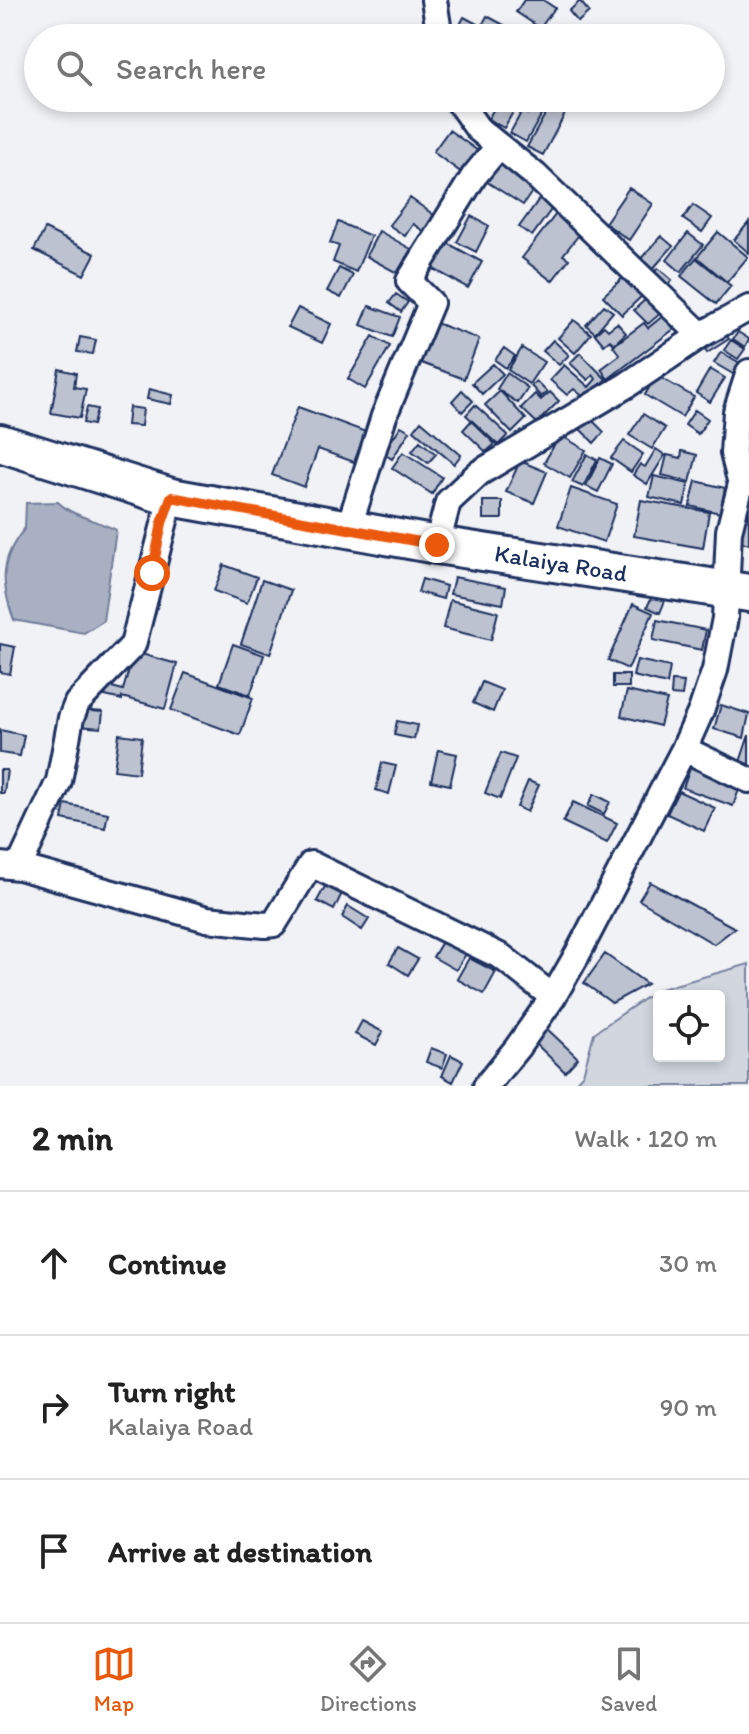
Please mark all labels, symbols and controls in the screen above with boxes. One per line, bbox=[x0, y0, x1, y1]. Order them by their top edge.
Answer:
search box bbox=[24, 24, 725, 112]
icon: search bbox=[52, 46, 96, 90]
text: Search here bbox=[116, 50, 266, 87]
route end bbox=[419, 527, 455, 563]
street label: Kalaiya Road bbox=[493, 538, 629, 588]
route start bbox=[134, 555, 170, 591]
map controls bbox=[653, 990, 725, 1062]
button: locate bbox=[653, 990, 725, 1062]
text: 2 min bbox=[32, 1118, 113, 1159]
text: Walk · 120 m bbox=[574, 1122, 717, 1154]
icon: ahead bbox=[32, 1241, 76, 1285]
text: Continue bbox=[108, 1245, 227, 1282]
text: 30 m bbox=[659, 1247, 717, 1279]
text: Turn right bbox=[108, 1373, 236, 1410]
icon: right bbox=[32, 1385, 76, 1429]
text: 90 m bbox=[660, 1391, 717, 1423]
text: Kalaiya Road bbox=[108, 1410, 253, 1442]
icon: arrive bbox=[32, 1529, 76, 1573]
text: Arrive at destination bbox=[108, 1533, 372, 1570]
tab: Map bbox=[92, 1642, 136, 1717]
tab: Directions bbox=[320, 1642, 417, 1717]
tab: Saved bbox=[601, 1642, 657, 1717]

